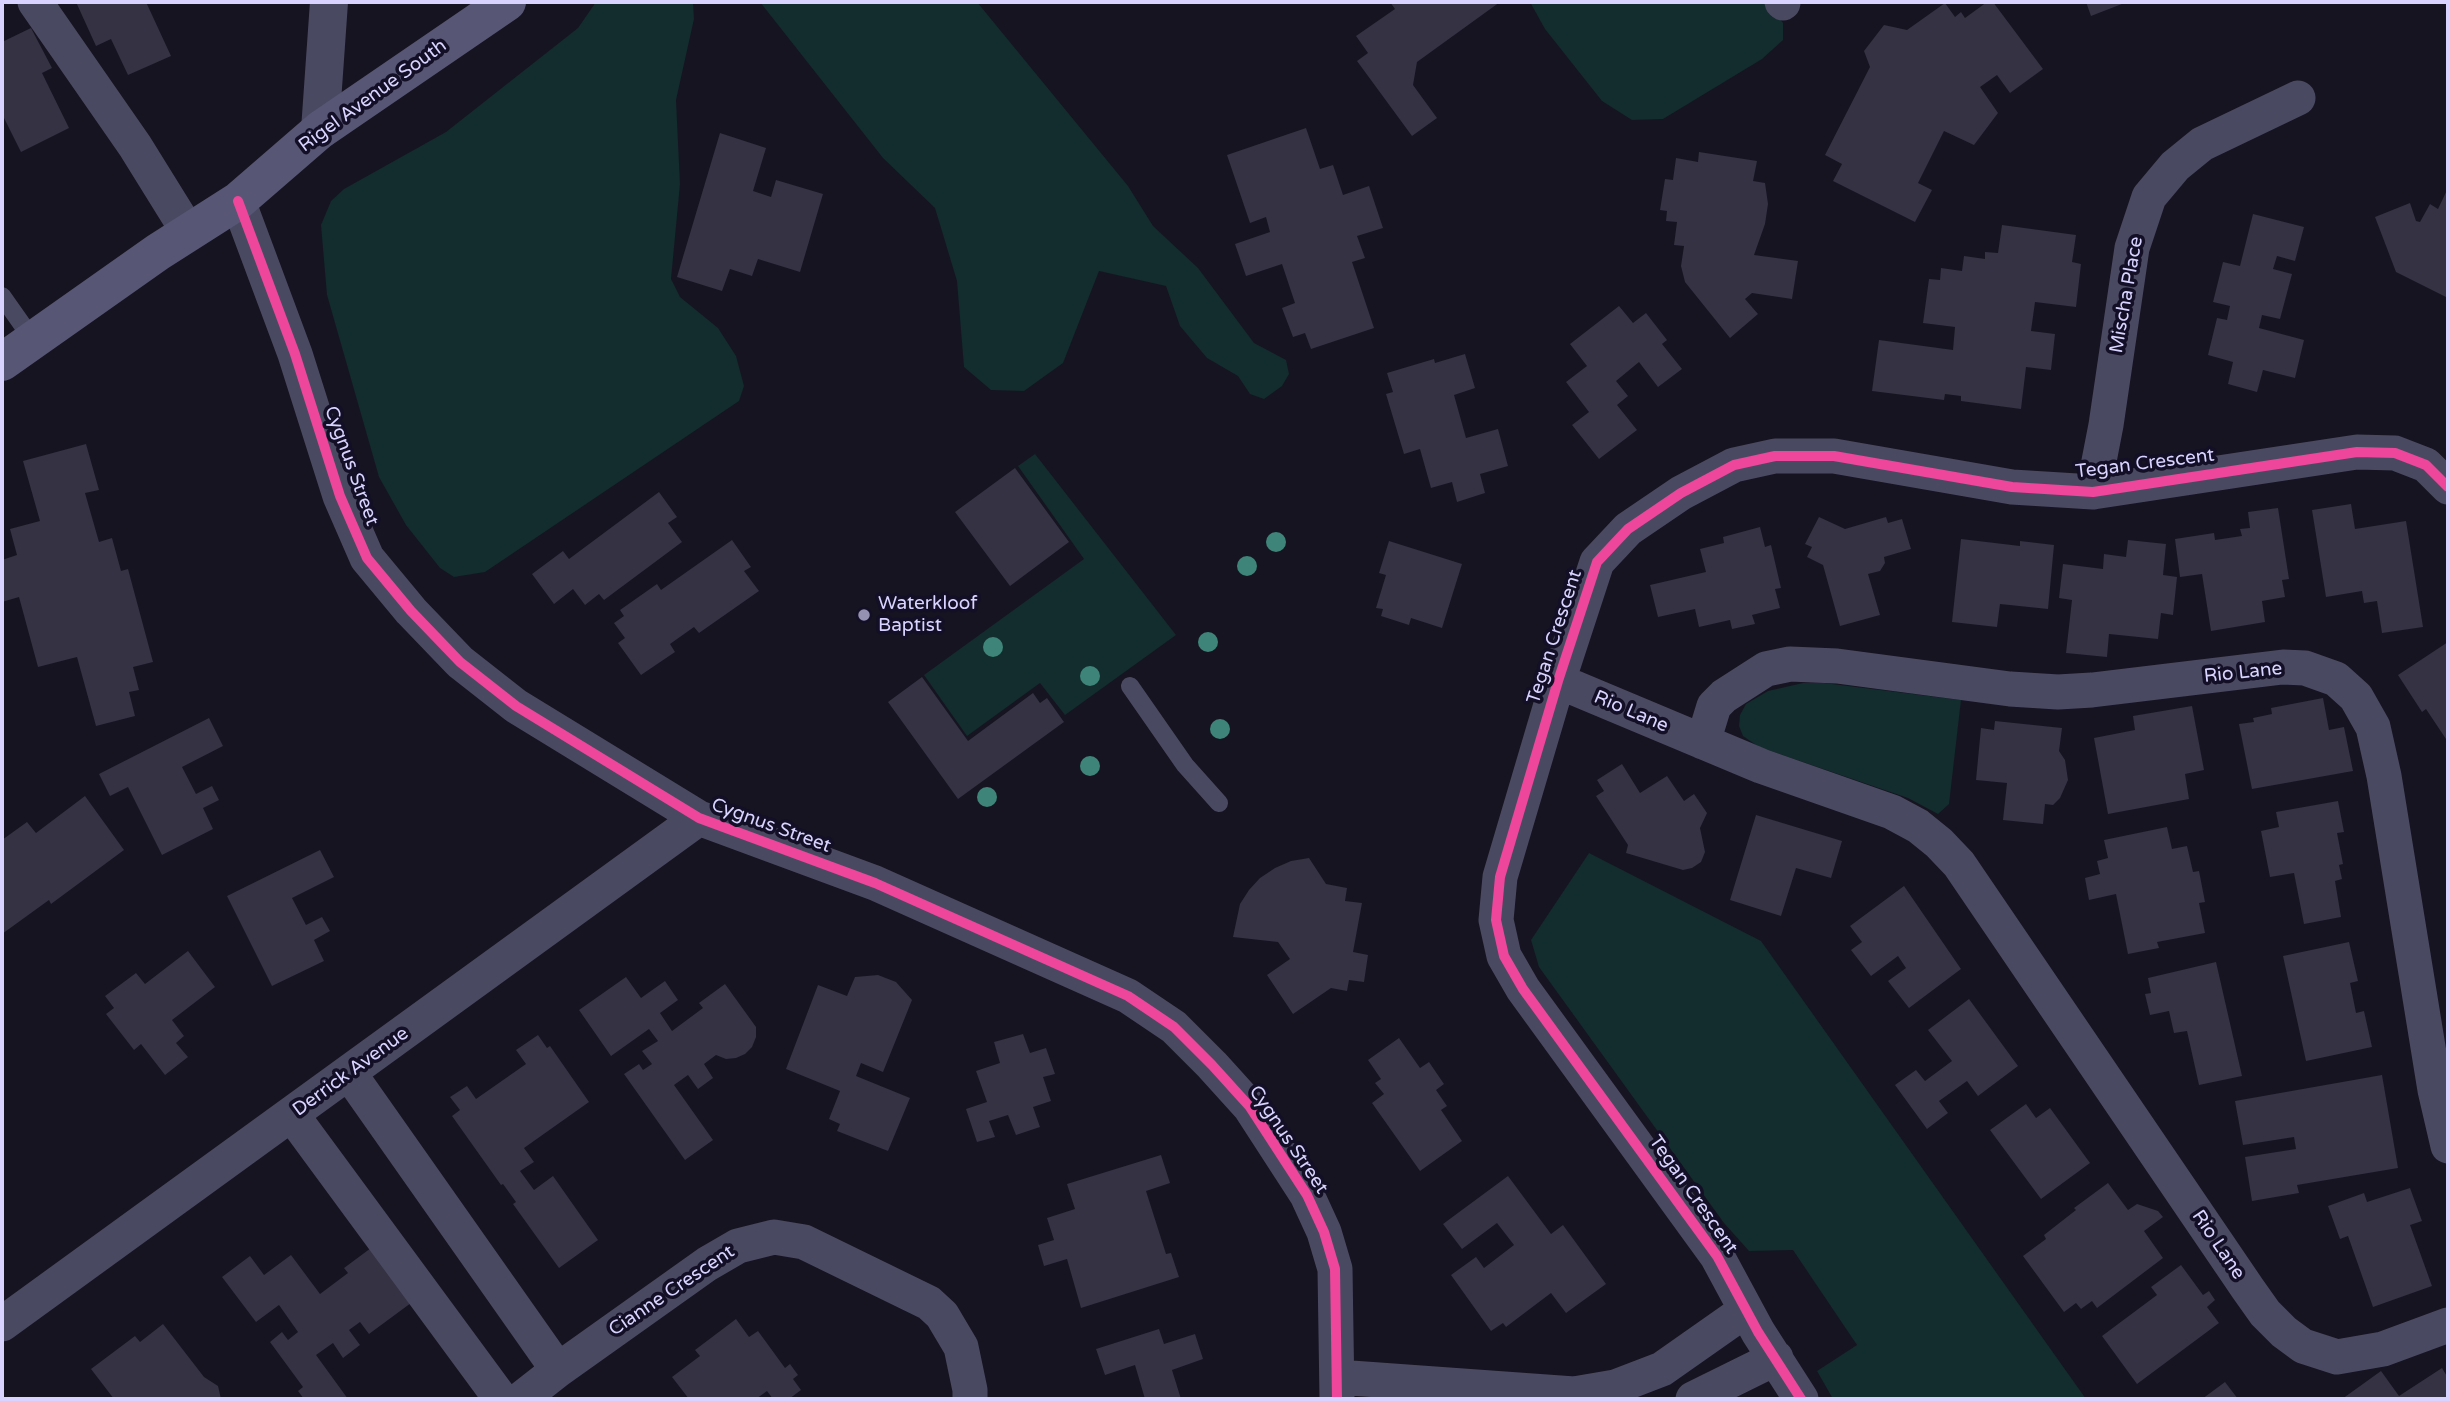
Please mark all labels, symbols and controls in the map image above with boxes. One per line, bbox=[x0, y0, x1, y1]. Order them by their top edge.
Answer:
street label: Rigel Avenue South bbox=[295, 35, 451, 157]
street label: Mischa Place bbox=[2106, 235, 2148, 355]
street label: Cygnus Street bbox=[319, 403, 383, 529]
street label: Tegan Crescent bbox=[2074, 444, 2216, 484]
street label: Tegan Crescent bbox=[1523, 567, 1587, 707]
place label: Waterkloof Baptist bbox=[878, 593, 977, 637]
marker: Waterkloof Baptist bbox=[856, 607, 872, 623]
street label: Rio Lane bbox=[2203, 658, 2283, 688]
street label: Rio Lane bbox=[1590, 686, 1672, 738]
street label: Cygnus Street bbox=[708, 794, 834, 858]
street label: Derrick Avenue bbox=[289, 1022, 413, 1122]
street label: Cygnus Street bbox=[1243, 1082, 1333, 1198]
street label: Tegan Crescent bbox=[1644, 1131, 1742, 1259]
street label: Rio Lane bbox=[2187, 1206, 2249, 1284]
street label: Cianne Crescent bbox=[605, 1241, 739, 1341]

